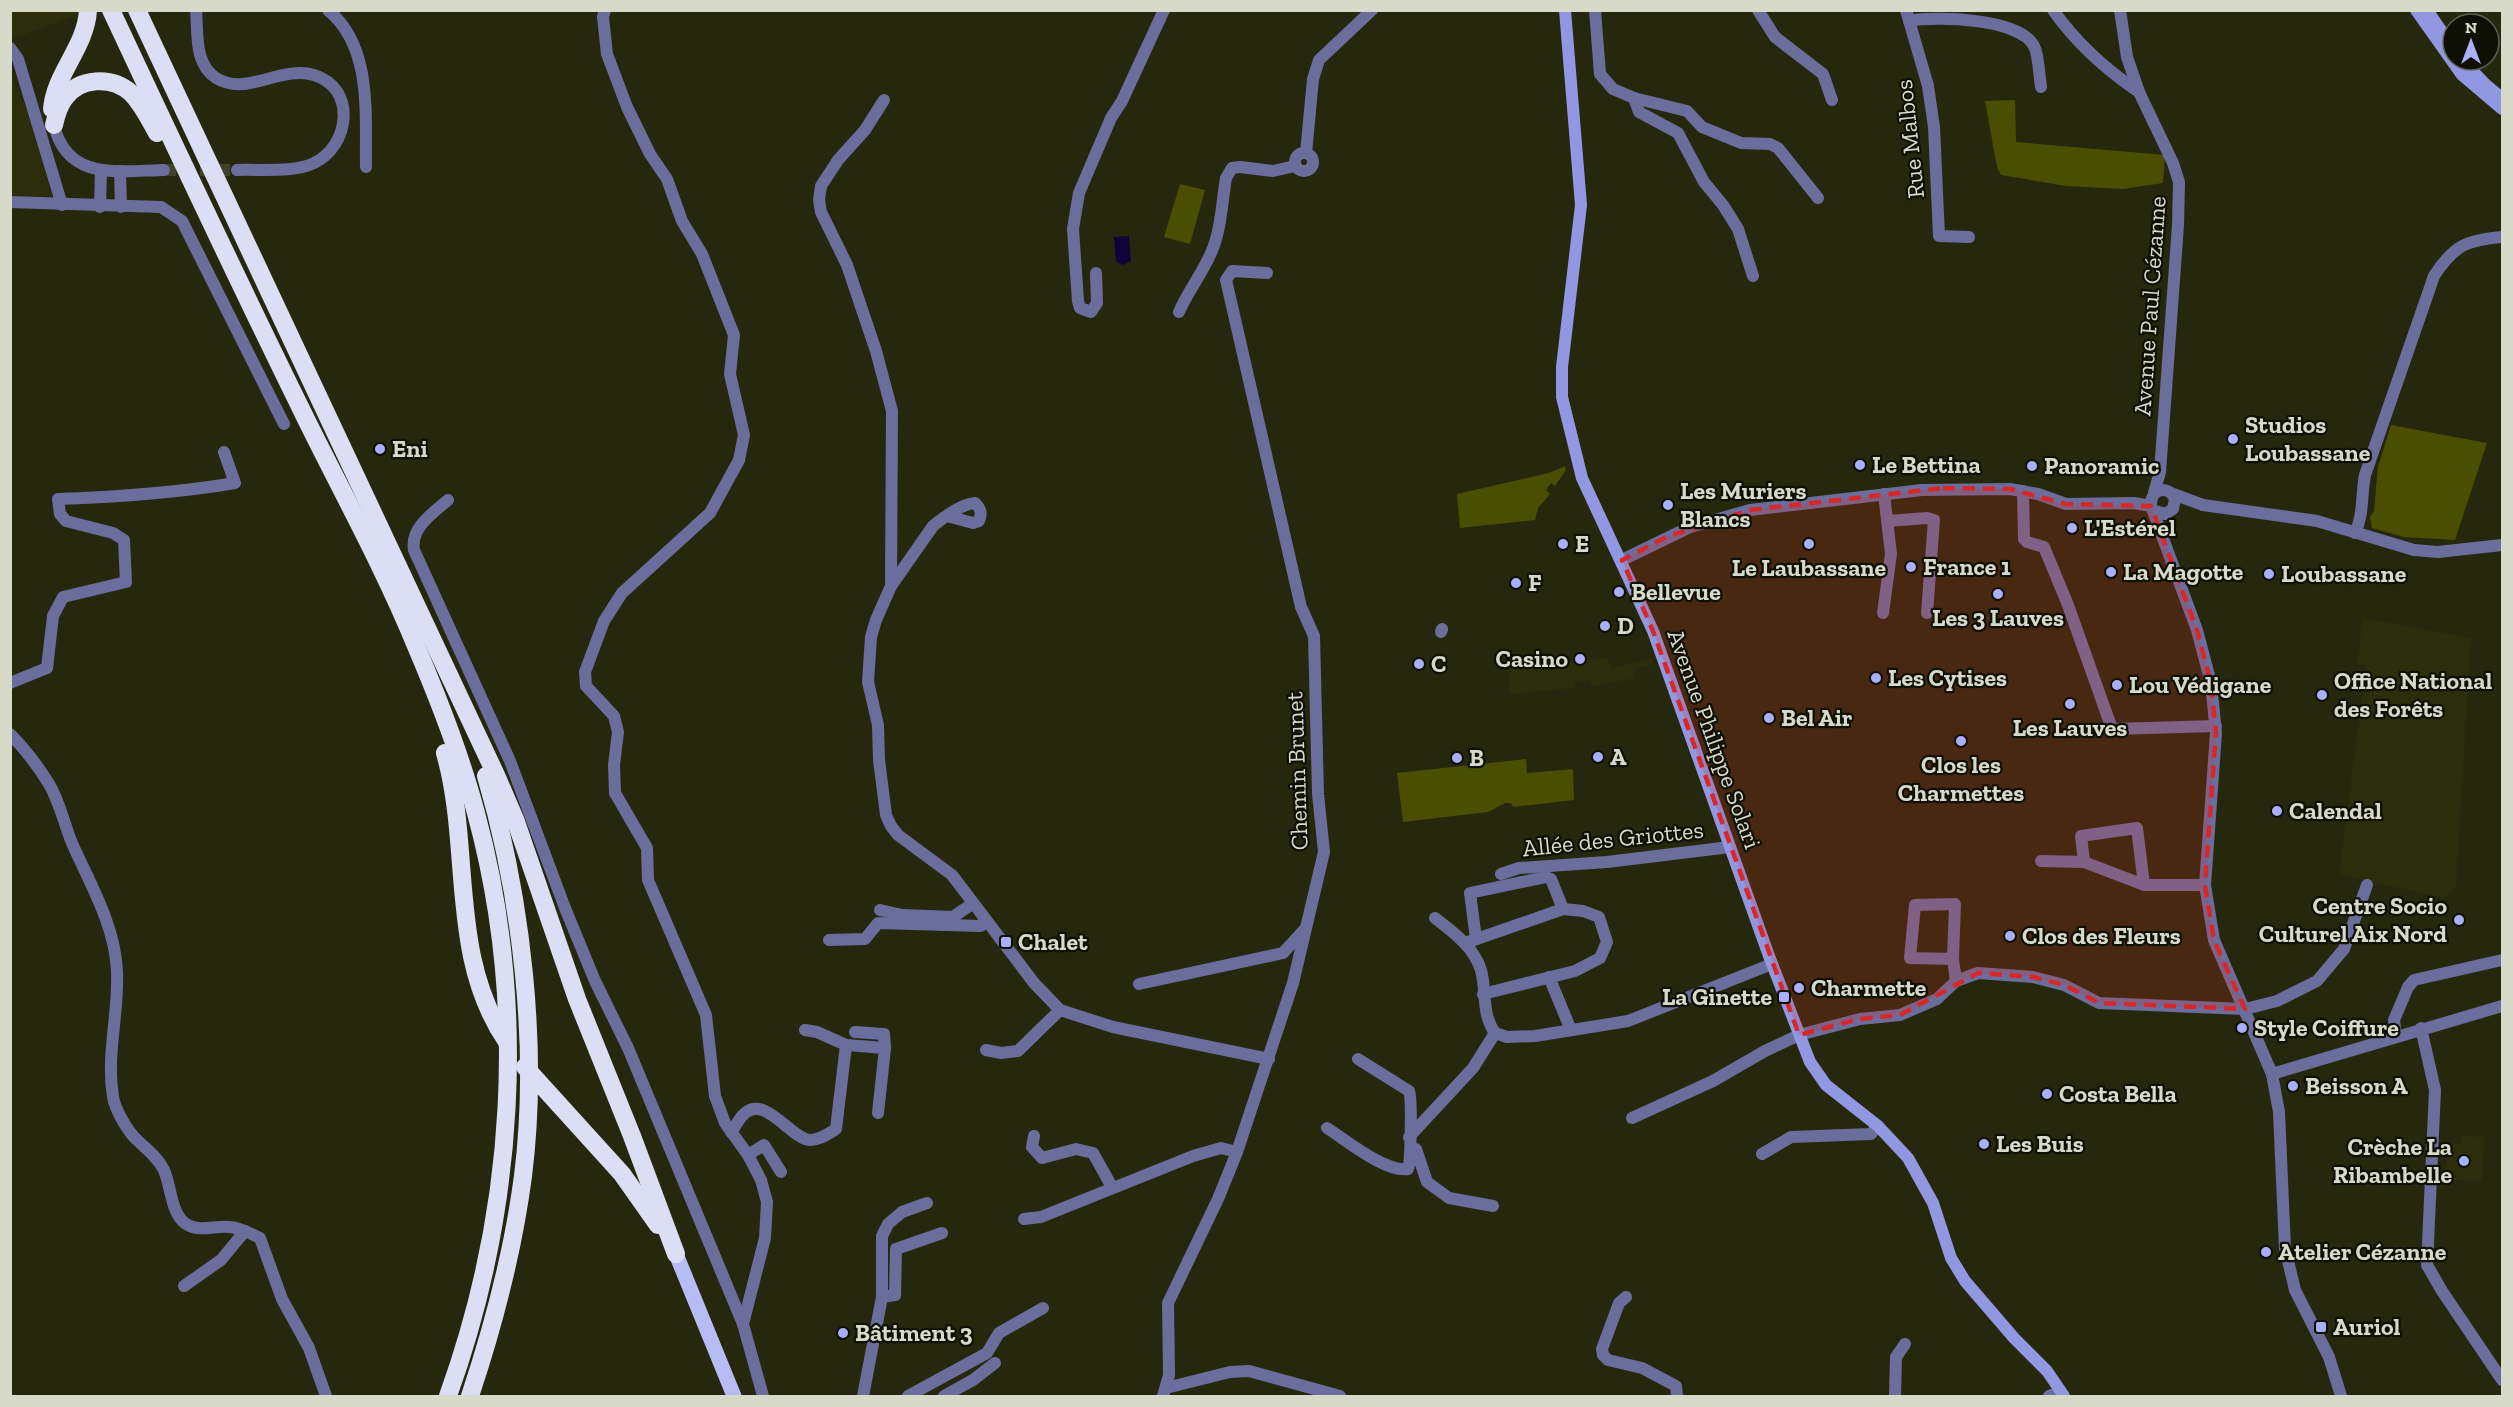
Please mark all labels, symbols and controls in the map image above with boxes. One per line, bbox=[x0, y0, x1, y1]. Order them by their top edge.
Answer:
north arrow bbox=[2441, 12, 2501, 72]
text: N bbox=[2465, 18, 2477, 37]
street label: Rue Malbos bbox=[1889, 78, 1930, 200]
street label: Avenue Paul Cézanne bbox=[2127, 195, 2172, 417]
place label: Studios Loubassane bbox=[2245, 410, 2371, 467]
marker: Studios Loubassane bbox=[2226, 432, 2240, 446]
place label: Eni bbox=[392, 434, 428, 463]
marker: Eni bbox=[373, 442, 387, 456]
place label: Le Bettina bbox=[1872, 450, 1981, 479]
place label: Panoramic bbox=[2044, 451, 2159, 480]
marker: Le Bettina bbox=[1853, 458, 1867, 472]
marker: Panoramic bbox=[2025, 459, 2039, 473]
place label: Les Muriers Blancs bbox=[1680, 476, 1807, 533]
marker: Les Muriers Blancs bbox=[1661, 498, 1675, 512]
place label: L'Estérel bbox=[2084, 513, 2176, 542]
marker: L'Estérel bbox=[2065, 521, 2079, 535]
place label: E bbox=[1575, 529, 1589, 558]
marker: E bbox=[1556, 537, 1570, 551]
marker: Le Laubassane bbox=[1802, 537, 1816, 551]
place label: France 1 bbox=[1923, 552, 2011, 581]
place label: Le Laubassane bbox=[1732, 553, 1887, 582]
place label: La Magotte bbox=[2123, 557, 2244, 586]
place label: Loubassane bbox=[2281, 559, 2407, 588]
marker: France 1 bbox=[1904, 560, 1918, 574]
marker: La Magotte bbox=[2104, 565, 2118, 579]
marker: Loubassane bbox=[2262, 567, 2276, 581]
place label: F bbox=[1528, 568, 1542, 597]
marker: F bbox=[1509, 576, 1523, 590]
place label: Bellevue bbox=[1631, 577, 1721, 606]
marker: Bellevue bbox=[1612, 585, 1626, 599]
marker: Les 3 Lauves bbox=[1991, 587, 2005, 601]
place label: Les 3 Lauves bbox=[1932, 603, 2064, 632]
place label: D bbox=[1617, 611, 1634, 640]
marker: D bbox=[1598, 619, 1612, 633]
street label: Avenue Philippe Solari bbox=[1661, 625, 1768, 853]
place label: Casino bbox=[1495, 644, 1568, 673]
place label: C bbox=[1431, 649, 1446, 678]
marker: Casino bbox=[1573, 652, 1587, 666]
marker: C bbox=[1412, 657, 1426, 671]
place label: Les Cytises bbox=[1888, 663, 2007, 692]
place label: Office National des Forêts bbox=[2334, 666, 2492, 723]
place label: Lou Védigane bbox=[2129, 670, 2272, 699]
marker: Les Cytises bbox=[1869, 671, 1883, 685]
marker: Lou Védigane bbox=[2110, 678, 2124, 692]
marker: Office National des Forêts bbox=[2315, 688, 2329, 702]
street label: Chemin Brunet bbox=[1279, 691, 1314, 851]
marker: Les Lauves bbox=[2063, 697, 2077, 711]
place label: Bel Air bbox=[1781, 703, 1853, 732]
marker: Bel Air bbox=[1762, 711, 1776, 725]
place label: Les Lauves bbox=[2013, 713, 2127, 742]
marker: Clos les Charmettes bbox=[1954, 734, 1968, 748]
place label: A bbox=[1610, 742, 1627, 771]
place label: B bbox=[1469, 743, 1484, 772]
marker: A bbox=[1591, 750, 1605, 764]
place label: Clos les Charmettes bbox=[1898, 750, 2024, 807]
marker: B bbox=[1450, 751, 1464, 765]
place label: Calendal bbox=[2289, 796, 2382, 825]
marker: Calendal bbox=[2270, 804, 2284, 818]
street label: Allée des Griottes bbox=[1521, 815, 1705, 862]
place label: Centre Socio Culturel Aix Nord bbox=[2259, 891, 2447, 948]
marker: Centre Socio Culturel Aix Nord bbox=[2452, 913, 2466, 927]
place label: Clos des Fleurs bbox=[2022, 921, 2181, 950]
place label: Chalet bbox=[1018, 927, 1088, 956]
marker: Clos des Fleurs bbox=[2003, 929, 2017, 943]
marker: Chalet bbox=[999, 935, 1013, 949]
place label: Charmette bbox=[1811, 973, 1927, 1002]
marker: Charmette bbox=[1792, 981, 1806, 995]
place label: La Ginette bbox=[1662, 982, 1772, 1011]
marker: La Ginette bbox=[1777, 990, 1791, 1004]
place label: Style Coiffure bbox=[2254, 1013, 2399, 1042]
marker: Style Coiffure bbox=[2235, 1021, 2249, 1035]
place label: Beisson A bbox=[2305, 1071, 2408, 1100]
place label: Costa Bella bbox=[2059, 1079, 2177, 1108]
marker: Beisson A bbox=[2286, 1079, 2300, 1093]
marker: Costa Bella bbox=[2040, 1087, 2054, 1101]
place label: Les Buis bbox=[1996, 1129, 2084, 1158]
place label: Crèche La Ribambelle bbox=[2333, 1132, 2452, 1189]
marker: Les Buis bbox=[1977, 1137, 1991, 1151]
marker: Crèche La Ribambelle bbox=[2457, 1154, 2471, 1168]
place label: Atelier Cézanne bbox=[2278, 1237, 2447, 1266]
marker: Atelier Cézanne bbox=[2259, 1245, 2273, 1259]
place label: Auriol bbox=[2333, 1312, 2400, 1341]
place label: Bâtiment 3 bbox=[855, 1318, 973, 1347]
marker: Auriol bbox=[2314, 1320, 2328, 1334]
marker: Bâtiment 3 bbox=[836, 1326, 850, 1340]

